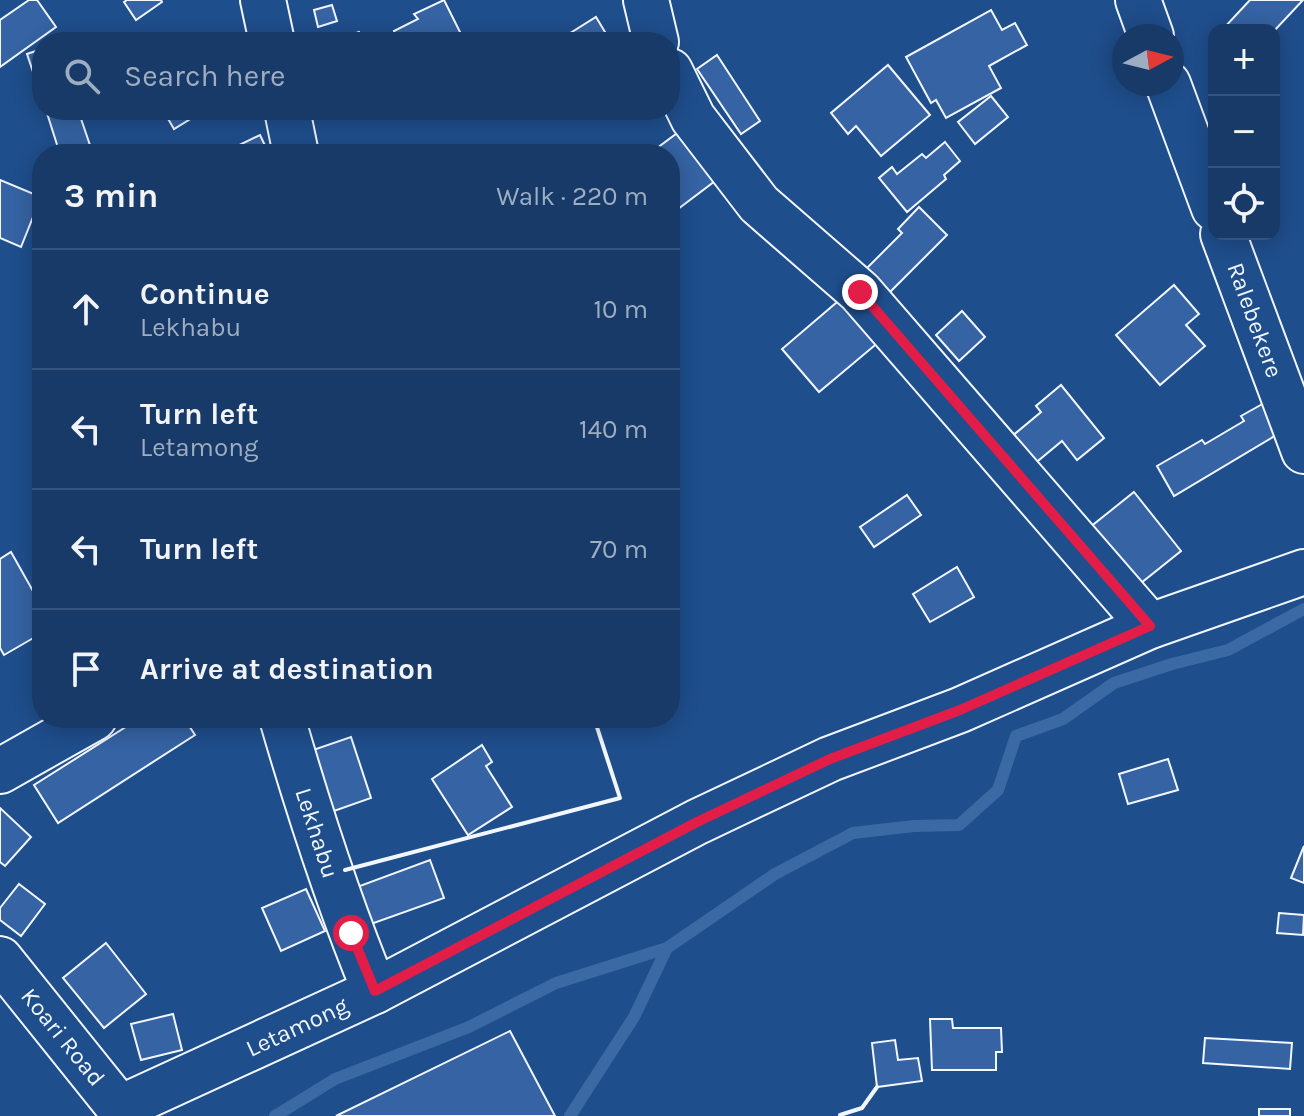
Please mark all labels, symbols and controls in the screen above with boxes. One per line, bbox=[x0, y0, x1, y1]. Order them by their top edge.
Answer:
north arrow bbox=[1112, 24, 1184, 96]
map controls bbox=[1208, 24, 1280, 240]
button: + bbox=[1208, 24, 1280, 96]
search box bbox=[32, 32, 680, 120]
icon: search bbox=[60, 54, 104, 98]
text: Search here bbox=[124, 58, 285, 94]
button: − bbox=[1208, 96, 1280, 168]
button: locate bbox=[1208, 168, 1280, 240]
text: 3 min bbox=[64, 176, 158, 216]
text: Walk · 220 m bbox=[496, 181, 648, 212]
street label: Ralebekere bbox=[1221, 259, 1289, 381]
route end bbox=[842, 274, 878, 310]
text: Continue bbox=[140, 276, 270, 312]
icon: ahead bbox=[64, 287, 108, 331]
text: 10 m bbox=[593, 294, 648, 325]
text: Lekhabu bbox=[140, 312, 241, 343]
text: Turn left bbox=[140, 396, 258, 432]
icon: left bbox=[64, 407, 108, 451]
text: 140 m bbox=[579, 414, 648, 445]
text: Letamong bbox=[140, 432, 259, 463]
icon: left bbox=[64, 527, 108, 571]
text: Turn left bbox=[140, 531, 258, 567]
text: 70 m bbox=[590, 534, 648, 565]
icon: arrive bbox=[64, 647, 108, 691]
text: Arrive at destination bbox=[140, 651, 434, 687]
street label: Lekhabu bbox=[289, 784, 345, 882]
route start bbox=[333, 915, 369, 951]
street label: Koari Road bbox=[15, 982, 111, 1092]
street label: Letamong bbox=[242, 991, 353, 1063]

